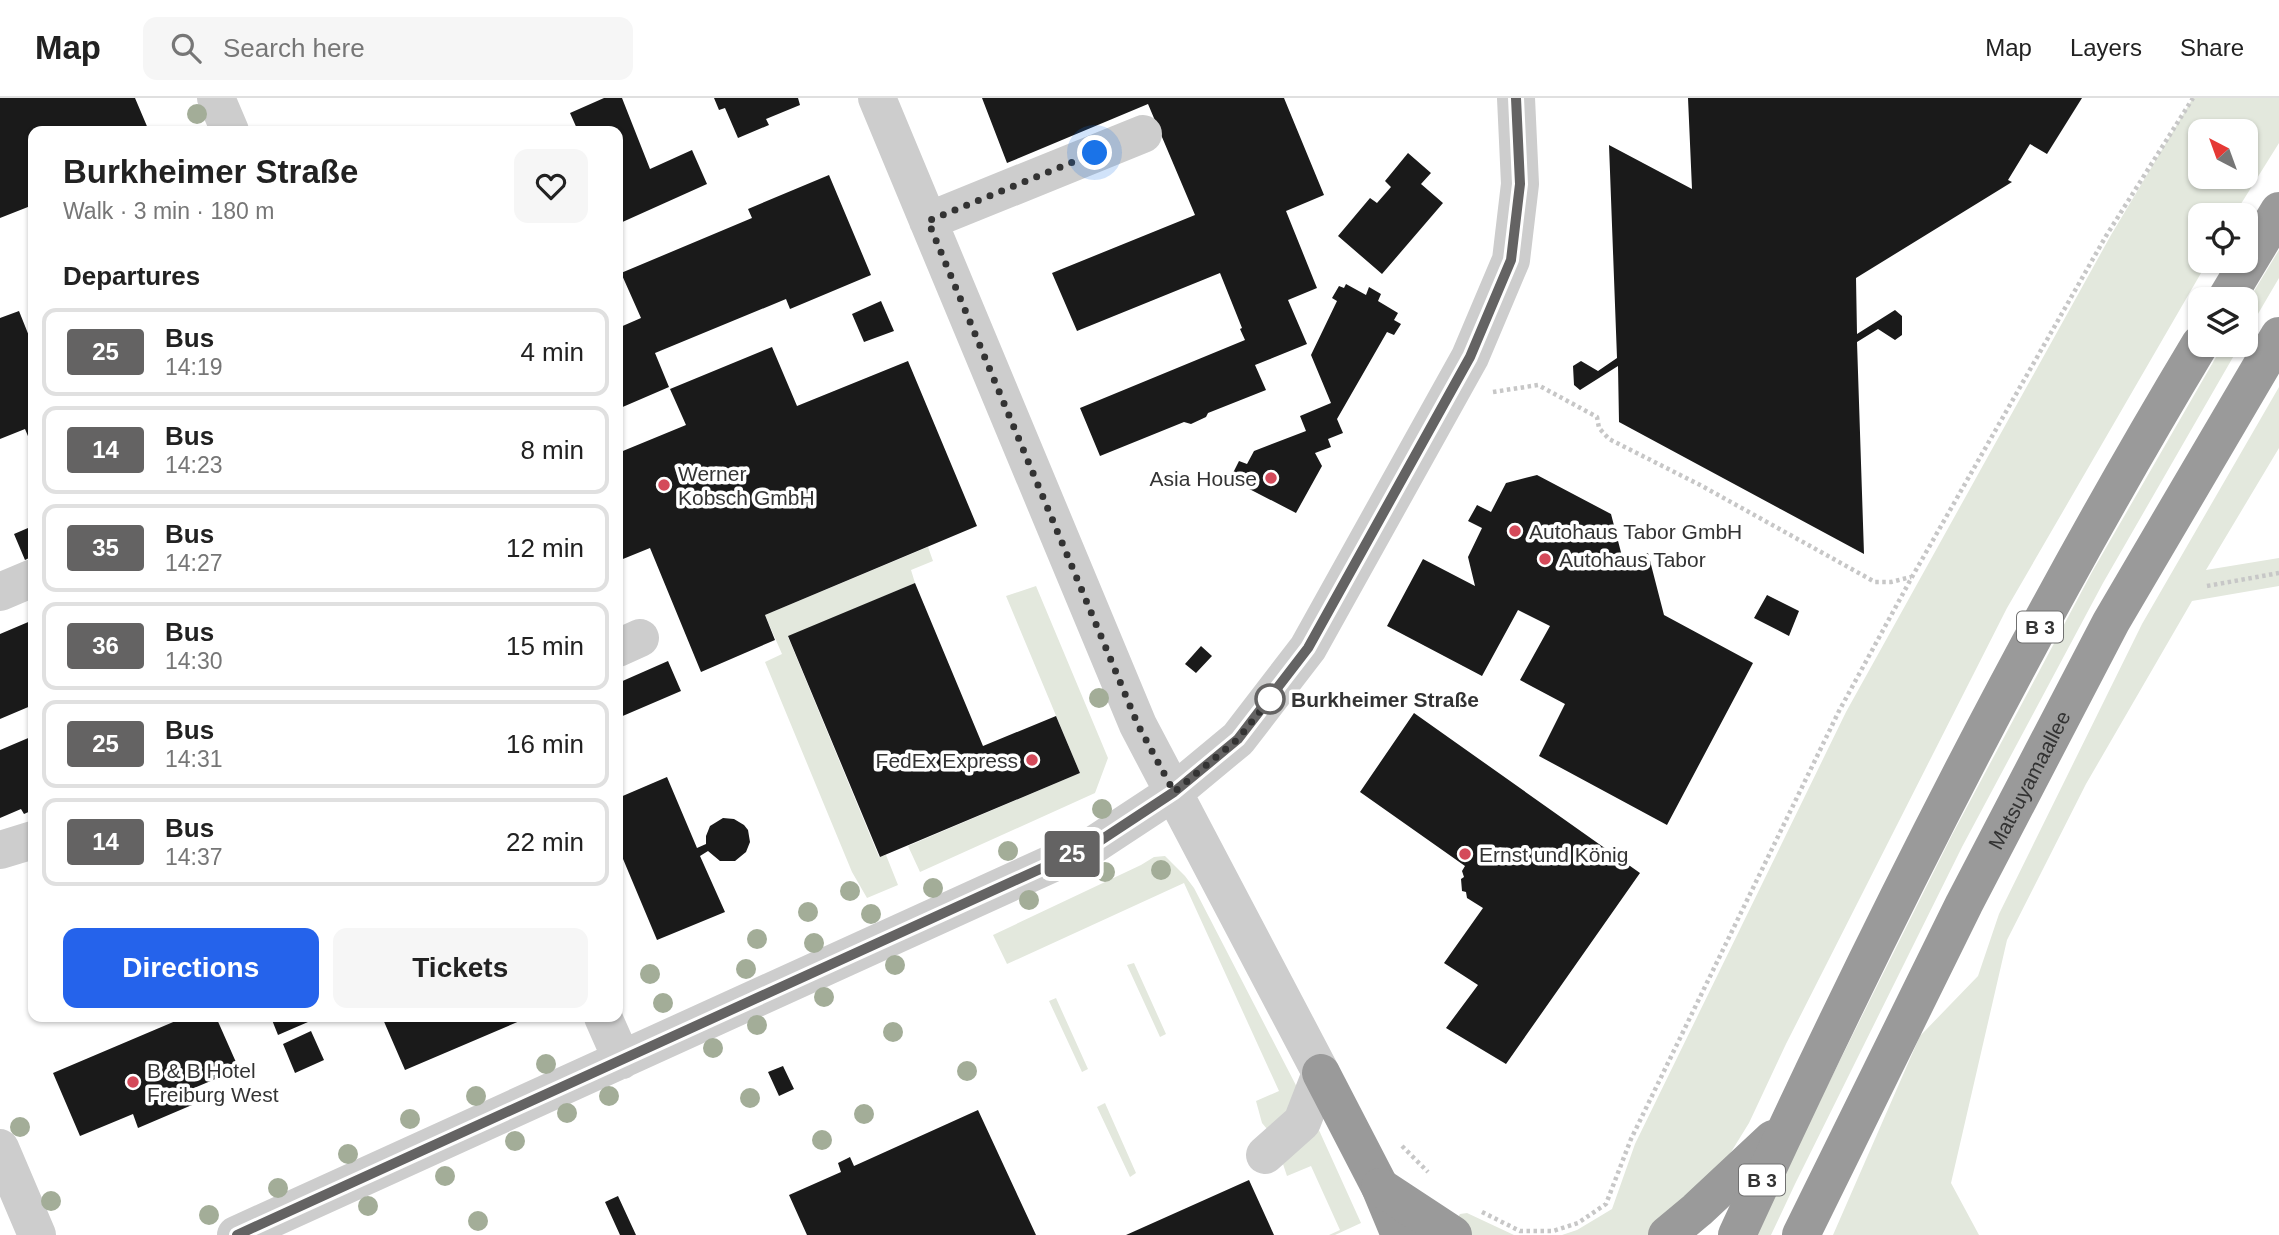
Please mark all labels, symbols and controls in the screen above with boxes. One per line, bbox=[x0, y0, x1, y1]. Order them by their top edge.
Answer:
search box bbox=[143, 17, 633, 80]
text: Map bbox=[35, 29, 101, 66]
icon: search bbox=[167, 29, 205, 67]
text: Search here bbox=[223, 33, 365, 63]
text: Map bbox=[1985, 34, 2032, 61]
text: Layers bbox=[2070, 34, 2142, 61]
text: Share bbox=[2180, 34, 2244, 61]
north arrow bbox=[2188, 119, 2258, 189]
map controls bbox=[2188, 119, 2258, 357]
your location bbox=[1077, 135, 1112, 170]
button: heart bbox=[514, 149, 588, 223]
text: Burkheimer Straße bbox=[63, 153, 358, 190]
text: Walk · 3 min · 180 m bbox=[63, 198, 274, 224]
button: locate bbox=[2188, 203, 2258, 273]
text: Departures bbox=[63, 261, 200, 291]
button: layers bbox=[2188, 287, 2258, 357]
text: Bus bbox=[165, 323, 214, 353]
text: 4 min bbox=[520, 337, 584, 367]
text: 25 bbox=[92, 338, 119, 365]
text: 14:19 bbox=[165, 354, 223, 380]
text: Bus bbox=[165, 421, 214, 451]
text: 8 min bbox=[520, 435, 584, 465]
text: 14 bbox=[92, 436, 119, 463]
text: 14:23 bbox=[165, 452, 223, 478]
place label: Werner Kobsch GmbH bbox=[678, 462, 815, 509]
place label: Asia House bbox=[1150, 467, 1257, 490]
marker: Asia House bbox=[1263, 470, 1279, 486]
marker: Werner Kobsch GmbH bbox=[656, 477, 672, 493]
text: Bus bbox=[165, 519, 214, 549]
place label: Autohaus Tabor GmbH bbox=[1529, 520, 1742, 543]
marker: Autohaus Tabor GmbH bbox=[1507, 523, 1523, 539]
text: 12 min bbox=[506, 533, 584, 563]
text: 35 bbox=[92, 534, 119, 561]
place label: Autohaus Tabor bbox=[1559, 548, 1706, 571]
text: 14:27 bbox=[165, 550, 223, 576]
marker: Autohaus Tabor bbox=[1537, 551, 1553, 567]
road number: B 3 bbox=[2017, 612, 2063, 642]
text: Bus bbox=[165, 617, 214, 647]
text: 15 min bbox=[506, 631, 584, 661]
text: 36 bbox=[92, 632, 119, 659]
text: 14:30 bbox=[165, 648, 223, 674]
marker: Burkheimer Straße bbox=[1255, 684, 1285, 714]
place label: Burkheimer Straße bbox=[1291, 688, 1479, 711]
street label: Matsuyamaallee bbox=[1983, 707, 2074, 853]
text: Bus bbox=[165, 715, 214, 745]
text: 16 min bbox=[506, 729, 584, 759]
text: 25 bbox=[92, 730, 119, 757]
text: 14:31 bbox=[165, 746, 223, 772]
place label: FedEx Express bbox=[876, 749, 1018, 772]
marker: FedEx Express bbox=[1024, 752, 1040, 768]
text: Bus bbox=[165, 813, 214, 843]
text: 22 min bbox=[506, 827, 584, 857]
text: 14 bbox=[92, 828, 119, 855]
line badge: 25 bbox=[1040, 831, 1104, 877]
text: 25 bbox=[1059, 840, 1085, 867]
place label: Ernst und König bbox=[1479, 843, 1628, 866]
text: 14:37 bbox=[165, 844, 223, 870]
marker: Ernst und König bbox=[1457, 846, 1473, 862]
button: Directions bbox=[63, 928, 319, 1008]
button: Tickets bbox=[333, 928, 588, 1008]
place label: B & B Hotel Freiburg West bbox=[147, 1059, 279, 1106]
marker: B & B Hotel Freiburg West bbox=[125, 1074, 141, 1090]
road number: B 3 bbox=[1739, 1164, 1785, 1196]

